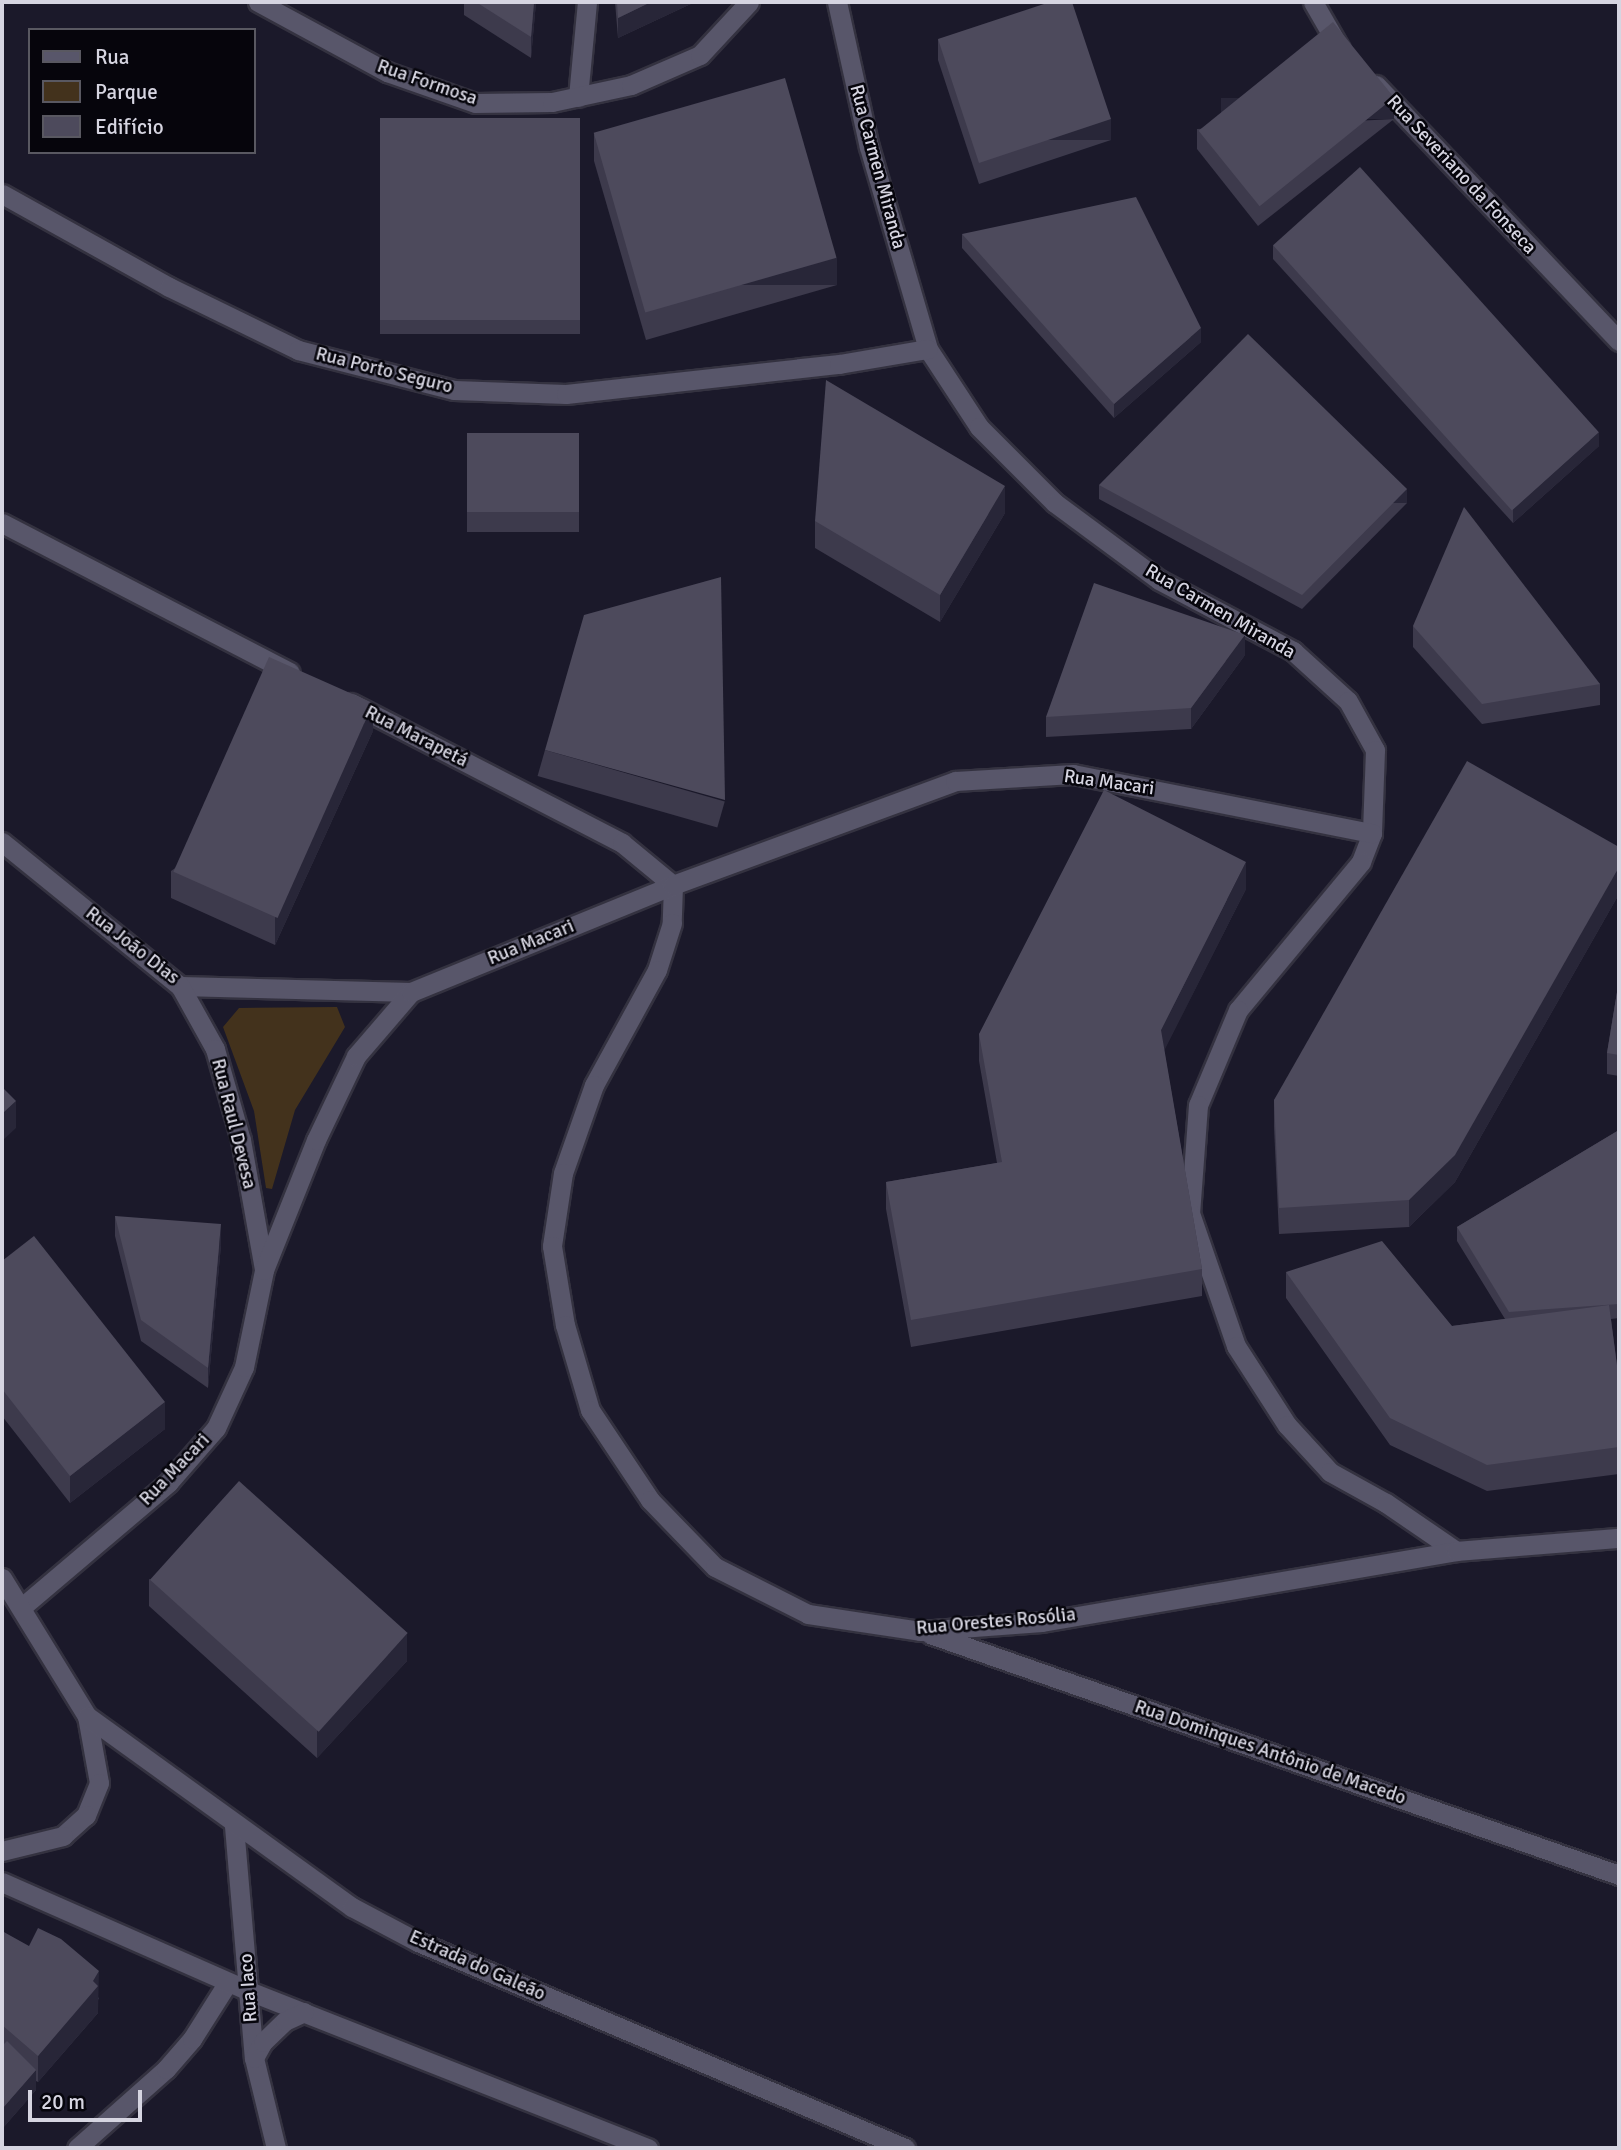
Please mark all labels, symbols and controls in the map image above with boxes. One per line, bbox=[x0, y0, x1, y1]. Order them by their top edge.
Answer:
legend bbox=[28, 28, 256, 154]
text: Rua bbox=[95, 44, 129, 70]
street label: Rua Formosa bbox=[374, 55, 480, 111]
text: Parque bbox=[95, 79, 158, 105]
street label: Rua Carmen Miranda bbox=[844, 82, 910, 252]
street label: Rua Severiano da Fonseca bbox=[1381, 91, 1541, 259]
text: Edifício bbox=[95, 114, 164, 140]
street label: Rua Porto Seguro bbox=[313, 343, 455, 399]
street label: Rua Carmen Miranda bbox=[1141, 560, 1299, 664]
street label: Rua Marapetá bbox=[361, 701, 471, 773]
street label: Rua Macari bbox=[1062, 765, 1156, 801]
street label: Rua João Dias bbox=[81, 902, 183, 990]
street label: Rua Macari bbox=[484, 915, 578, 971]
street label: Rua Raul Devesa bbox=[206, 1056, 260, 1192]
street label: Rua Macari bbox=[135, 1429, 215, 1511]
street label: Rua Orestes Rosólia bbox=[915, 1604, 1077, 1640]
street label: Rua Dominques Antônio de Macedo bbox=[1131, 1696, 1409, 1810]
street label: Estrada do Galeão bbox=[406, 1926, 548, 2006]
street label: Rua Iaco bbox=[235, 1953, 263, 2023]
scale bar bbox=[32, 2076, 145, 2120]
text: 20 m bbox=[41, 2089, 85, 2115]

